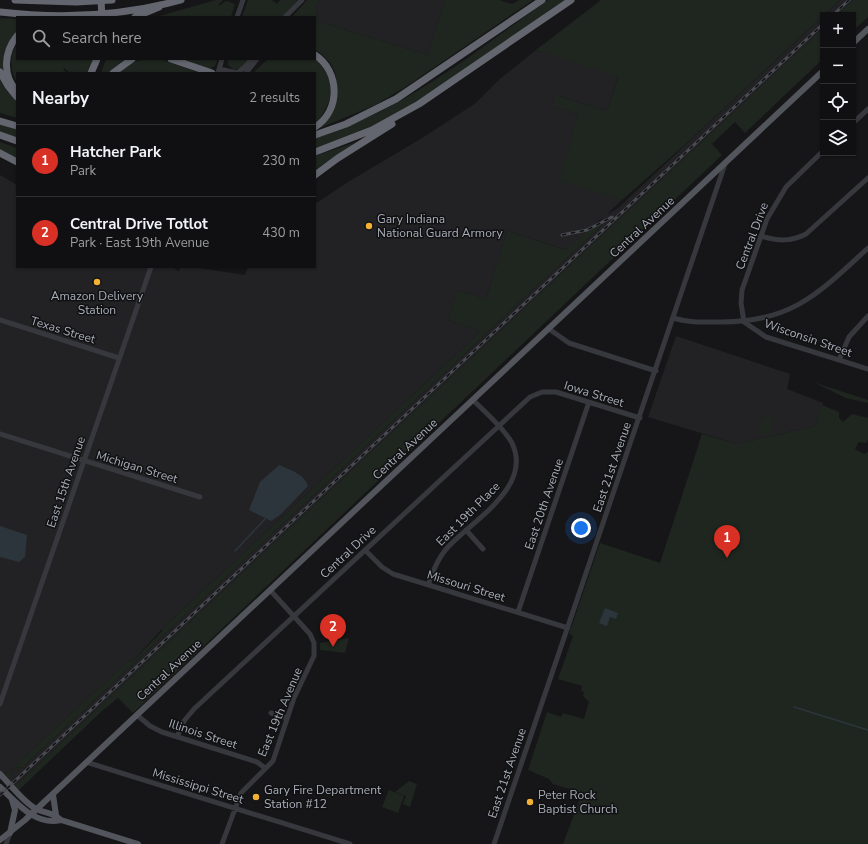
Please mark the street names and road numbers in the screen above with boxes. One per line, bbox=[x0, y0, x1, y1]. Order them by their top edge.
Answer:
street label: Central Avenue bbox=[606, 193, 678, 261]
street label: Central Drive bbox=[732, 200, 772, 272]
street label: Texas Street bbox=[29, 313, 98, 348]
street label: Wisconsin Street bbox=[762, 315, 855, 361]
street label: Iowa Street bbox=[562, 377, 627, 411]
street label: Central Avenue bbox=[369, 415, 441, 483]
street label: East 21st Avenue bbox=[589, 420, 635, 514]
street label: East 15th Avenue bbox=[43, 434, 89, 530]
street label: Michigan Street bbox=[94, 447, 180, 487]
street label: East 20th Avenue bbox=[521, 456, 567, 552]
street label: East 19th Place bbox=[433, 479, 503, 549]
street label: Central Drive bbox=[317, 522, 379, 582]
street label: Missouri Street bbox=[425, 567, 508, 606]
street label: Central Avenue bbox=[133, 636, 205, 704]
street label: East 19th Avenue bbox=[254, 665, 306, 759]
street label: Illinois Street bbox=[167, 715, 240, 753]
street label: East 21st Avenue bbox=[484, 726, 530, 820]
street label: Mississippi Street bbox=[151, 765, 246, 808]

